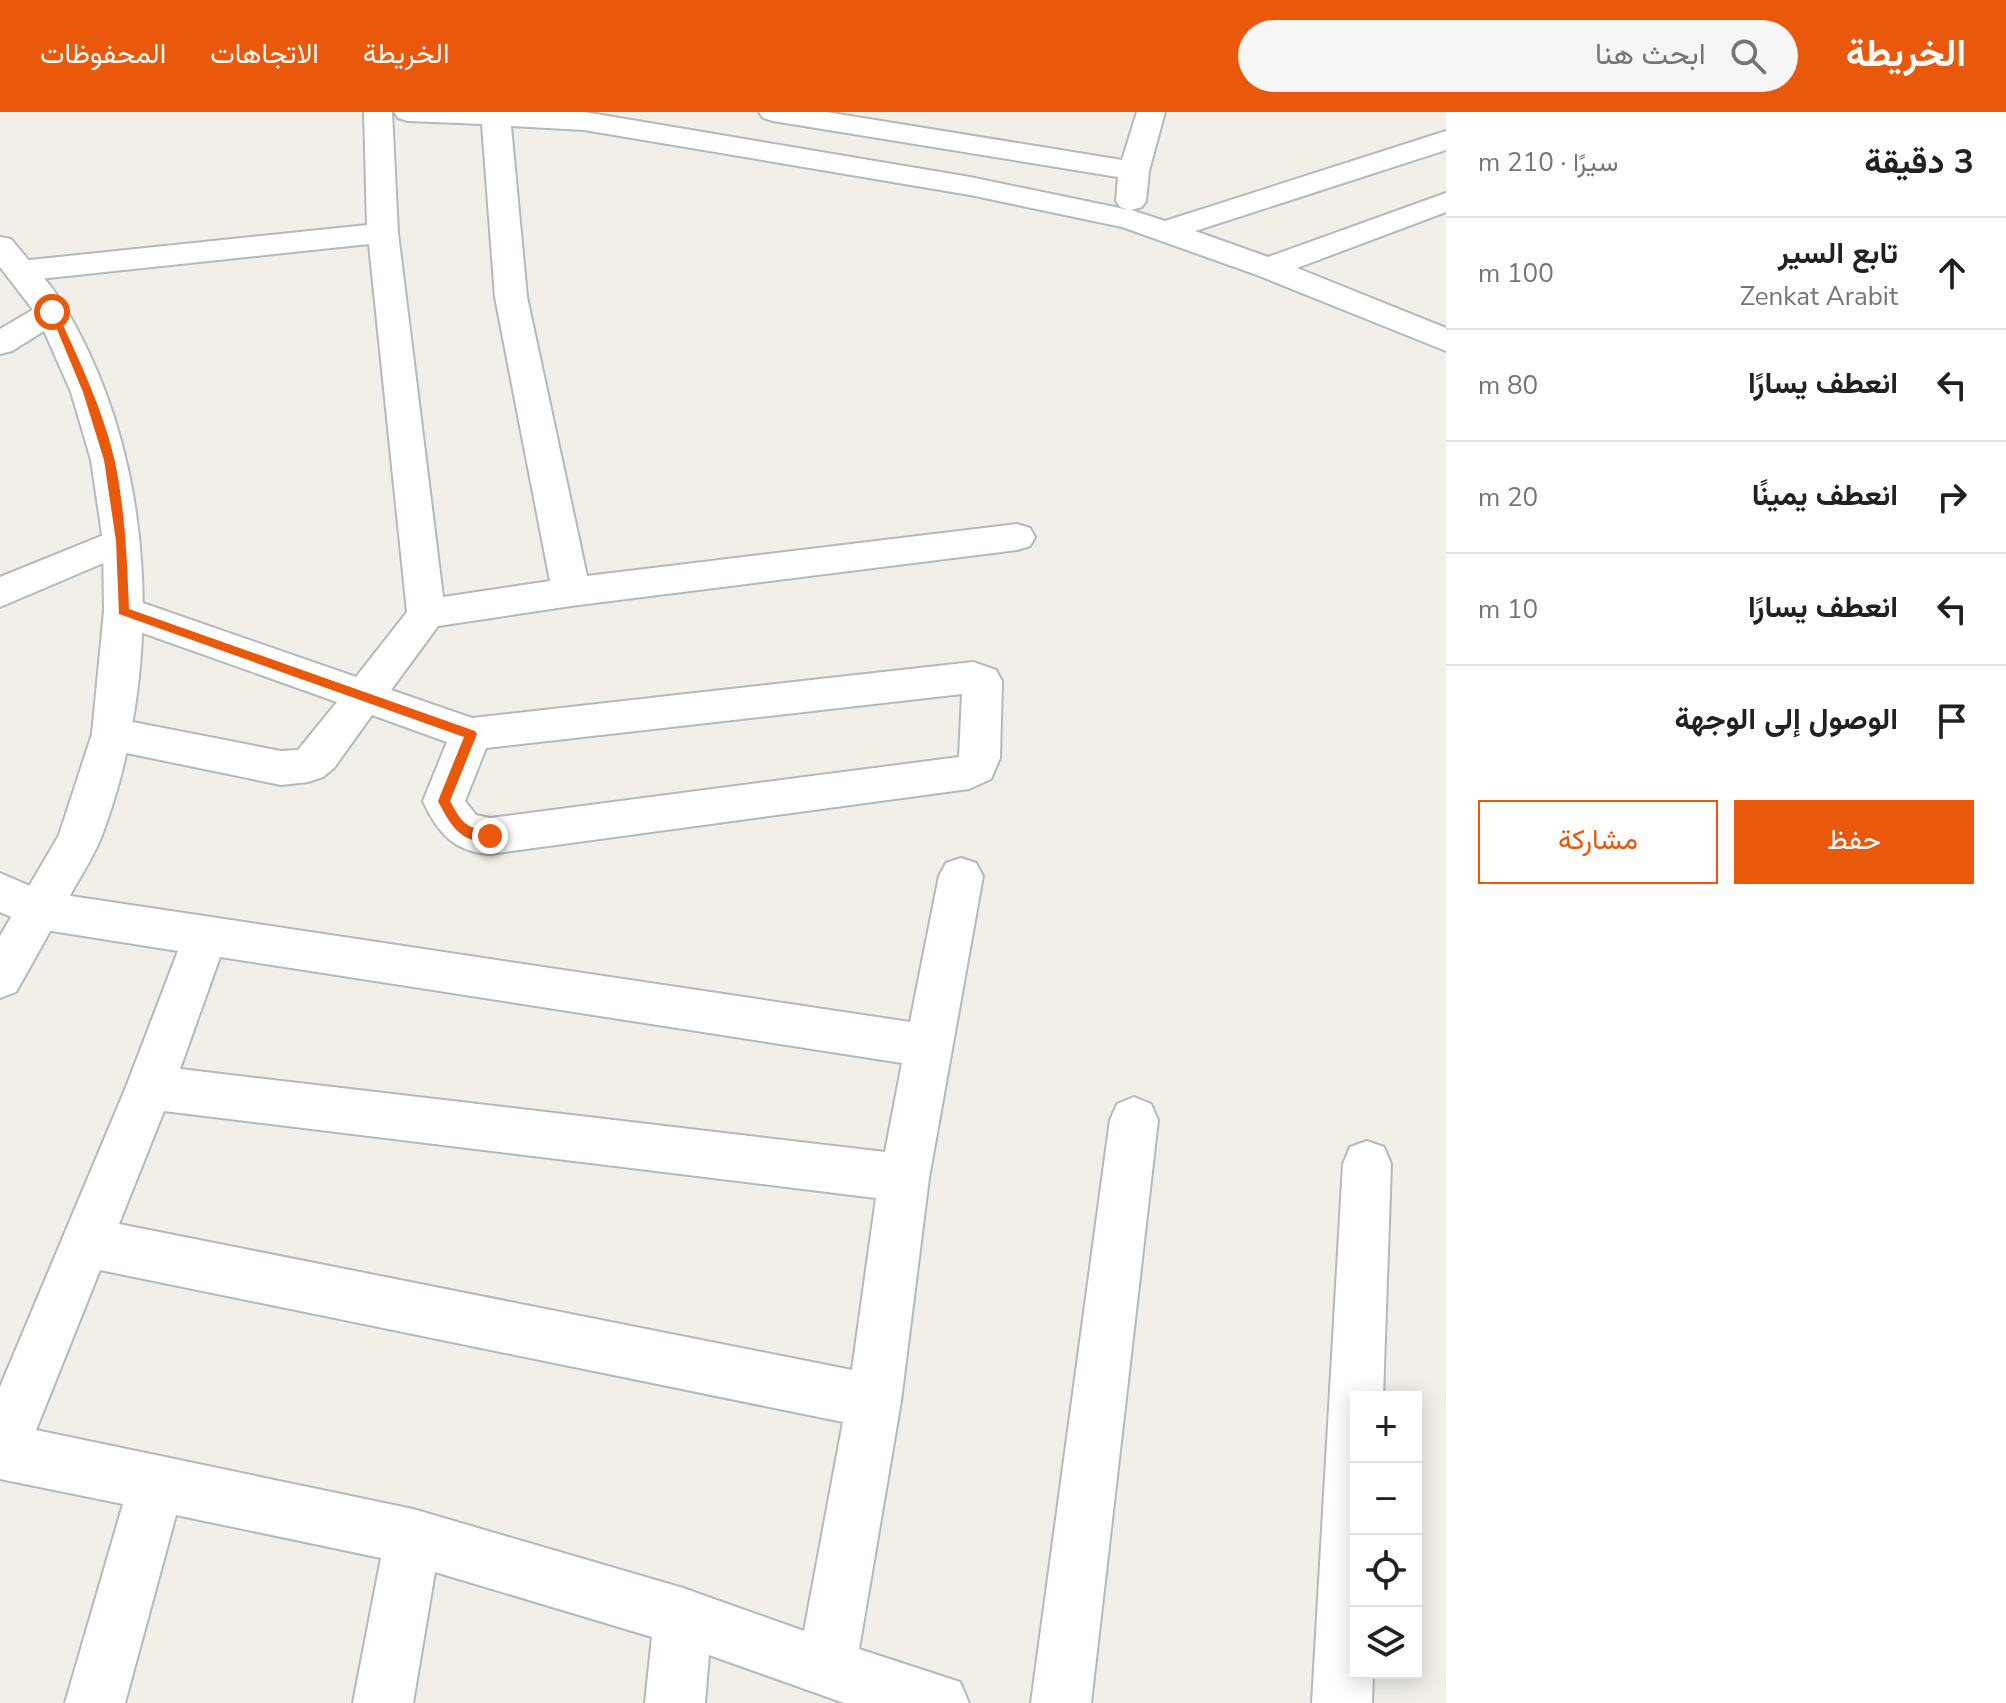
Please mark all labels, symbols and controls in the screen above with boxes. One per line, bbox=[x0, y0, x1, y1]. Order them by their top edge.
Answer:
search box bbox=[1238, 20, 1798, 92]
text: الخريطة bbox=[1846, 28, 1966, 79]
text: ابحث هنا bbox=[1595, 34, 1706, 75]
icon: search bbox=[1726, 34, 1770, 78]
text: المحفوظات bbox=[40, 35, 166, 73]
text: الاتجاهات bbox=[210, 35, 319, 73]
text: الخريطة bbox=[363, 35, 449, 73]
text: 3 دقيقة bbox=[1864, 139, 1974, 185]
text: سيرًا · 210 m bbox=[1478, 145, 1618, 180]
text: تابع السير bbox=[1778, 233, 1898, 274]
icon: ahead bbox=[1930, 251, 1974, 295]
text: 100 m bbox=[1478, 256, 1554, 291]
text: Zenkat Arabit bbox=[1740, 279, 1898, 314]
route start bbox=[34, 294, 70, 330]
text: انعطف يسارًا bbox=[1748, 363, 1898, 404]
icon: left bbox=[1930, 363, 1974, 407]
text: 80 m bbox=[1478, 368, 1538, 403]
text: انعطف يمينًا bbox=[1752, 475, 1898, 516]
icon: right bbox=[1930, 475, 1974, 519]
text: 20 m bbox=[1478, 480, 1538, 515]
text: انعطف يسارًا bbox=[1748, 587, 1898, 628]
icon: left bbox=[1930, 587, 1974, 631]
text: 10 m bbox=[1478, 592, 1538, 627]
text: الوصول إلى الوجهة bbox=[1674, 699, 1898, 740]
icon: arrive bbox=[1930, 699, 1974, 743]
button: مشاركة bbox=[1478, 800, 1718, 884]
button: حفظ bbox=[1734, 800, 1974, 884]
route end bbox=[472, 818, 508, 854]
map controls bbox=[1350, 1391, 1422, 1679]
button: + bbox=[1350, 1391, 1422, 1463]
button: − bbox=[1350, 1463, 1422, 1535]
button: locate bbox=[1350, 1535, 1422, 1607]
button: layers bbox=[1350, 1607, 1422, 1679]

